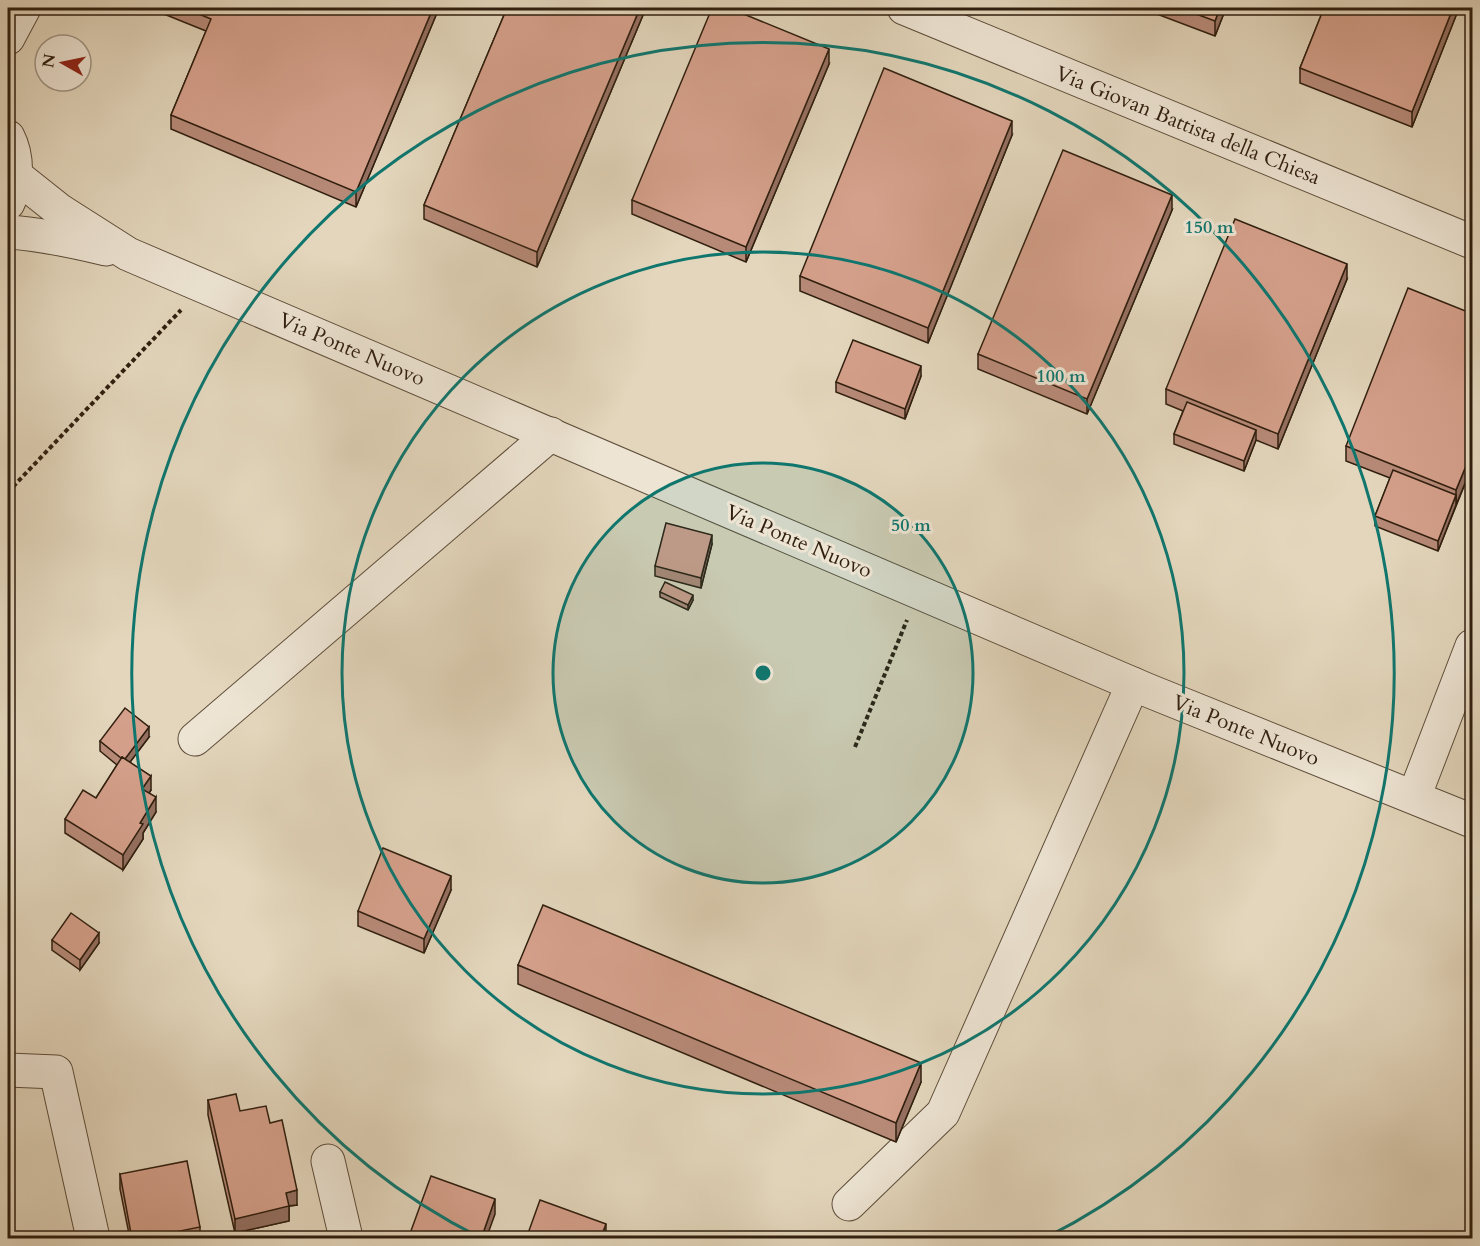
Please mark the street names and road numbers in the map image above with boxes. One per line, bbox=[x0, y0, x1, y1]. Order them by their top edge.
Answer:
street label: Via Giovan Battista della Chiesa bbox=[1051, 59, 1325, 192]
street label: Via Ponte Nuovo bbox=[274, 306, 429, 393]
street label: Via Ponte Nuovo bbox=[721, 498, 876, 585]
street label: Via Ponte Nuovo bbox=[1168, 688, 1324, 773]

